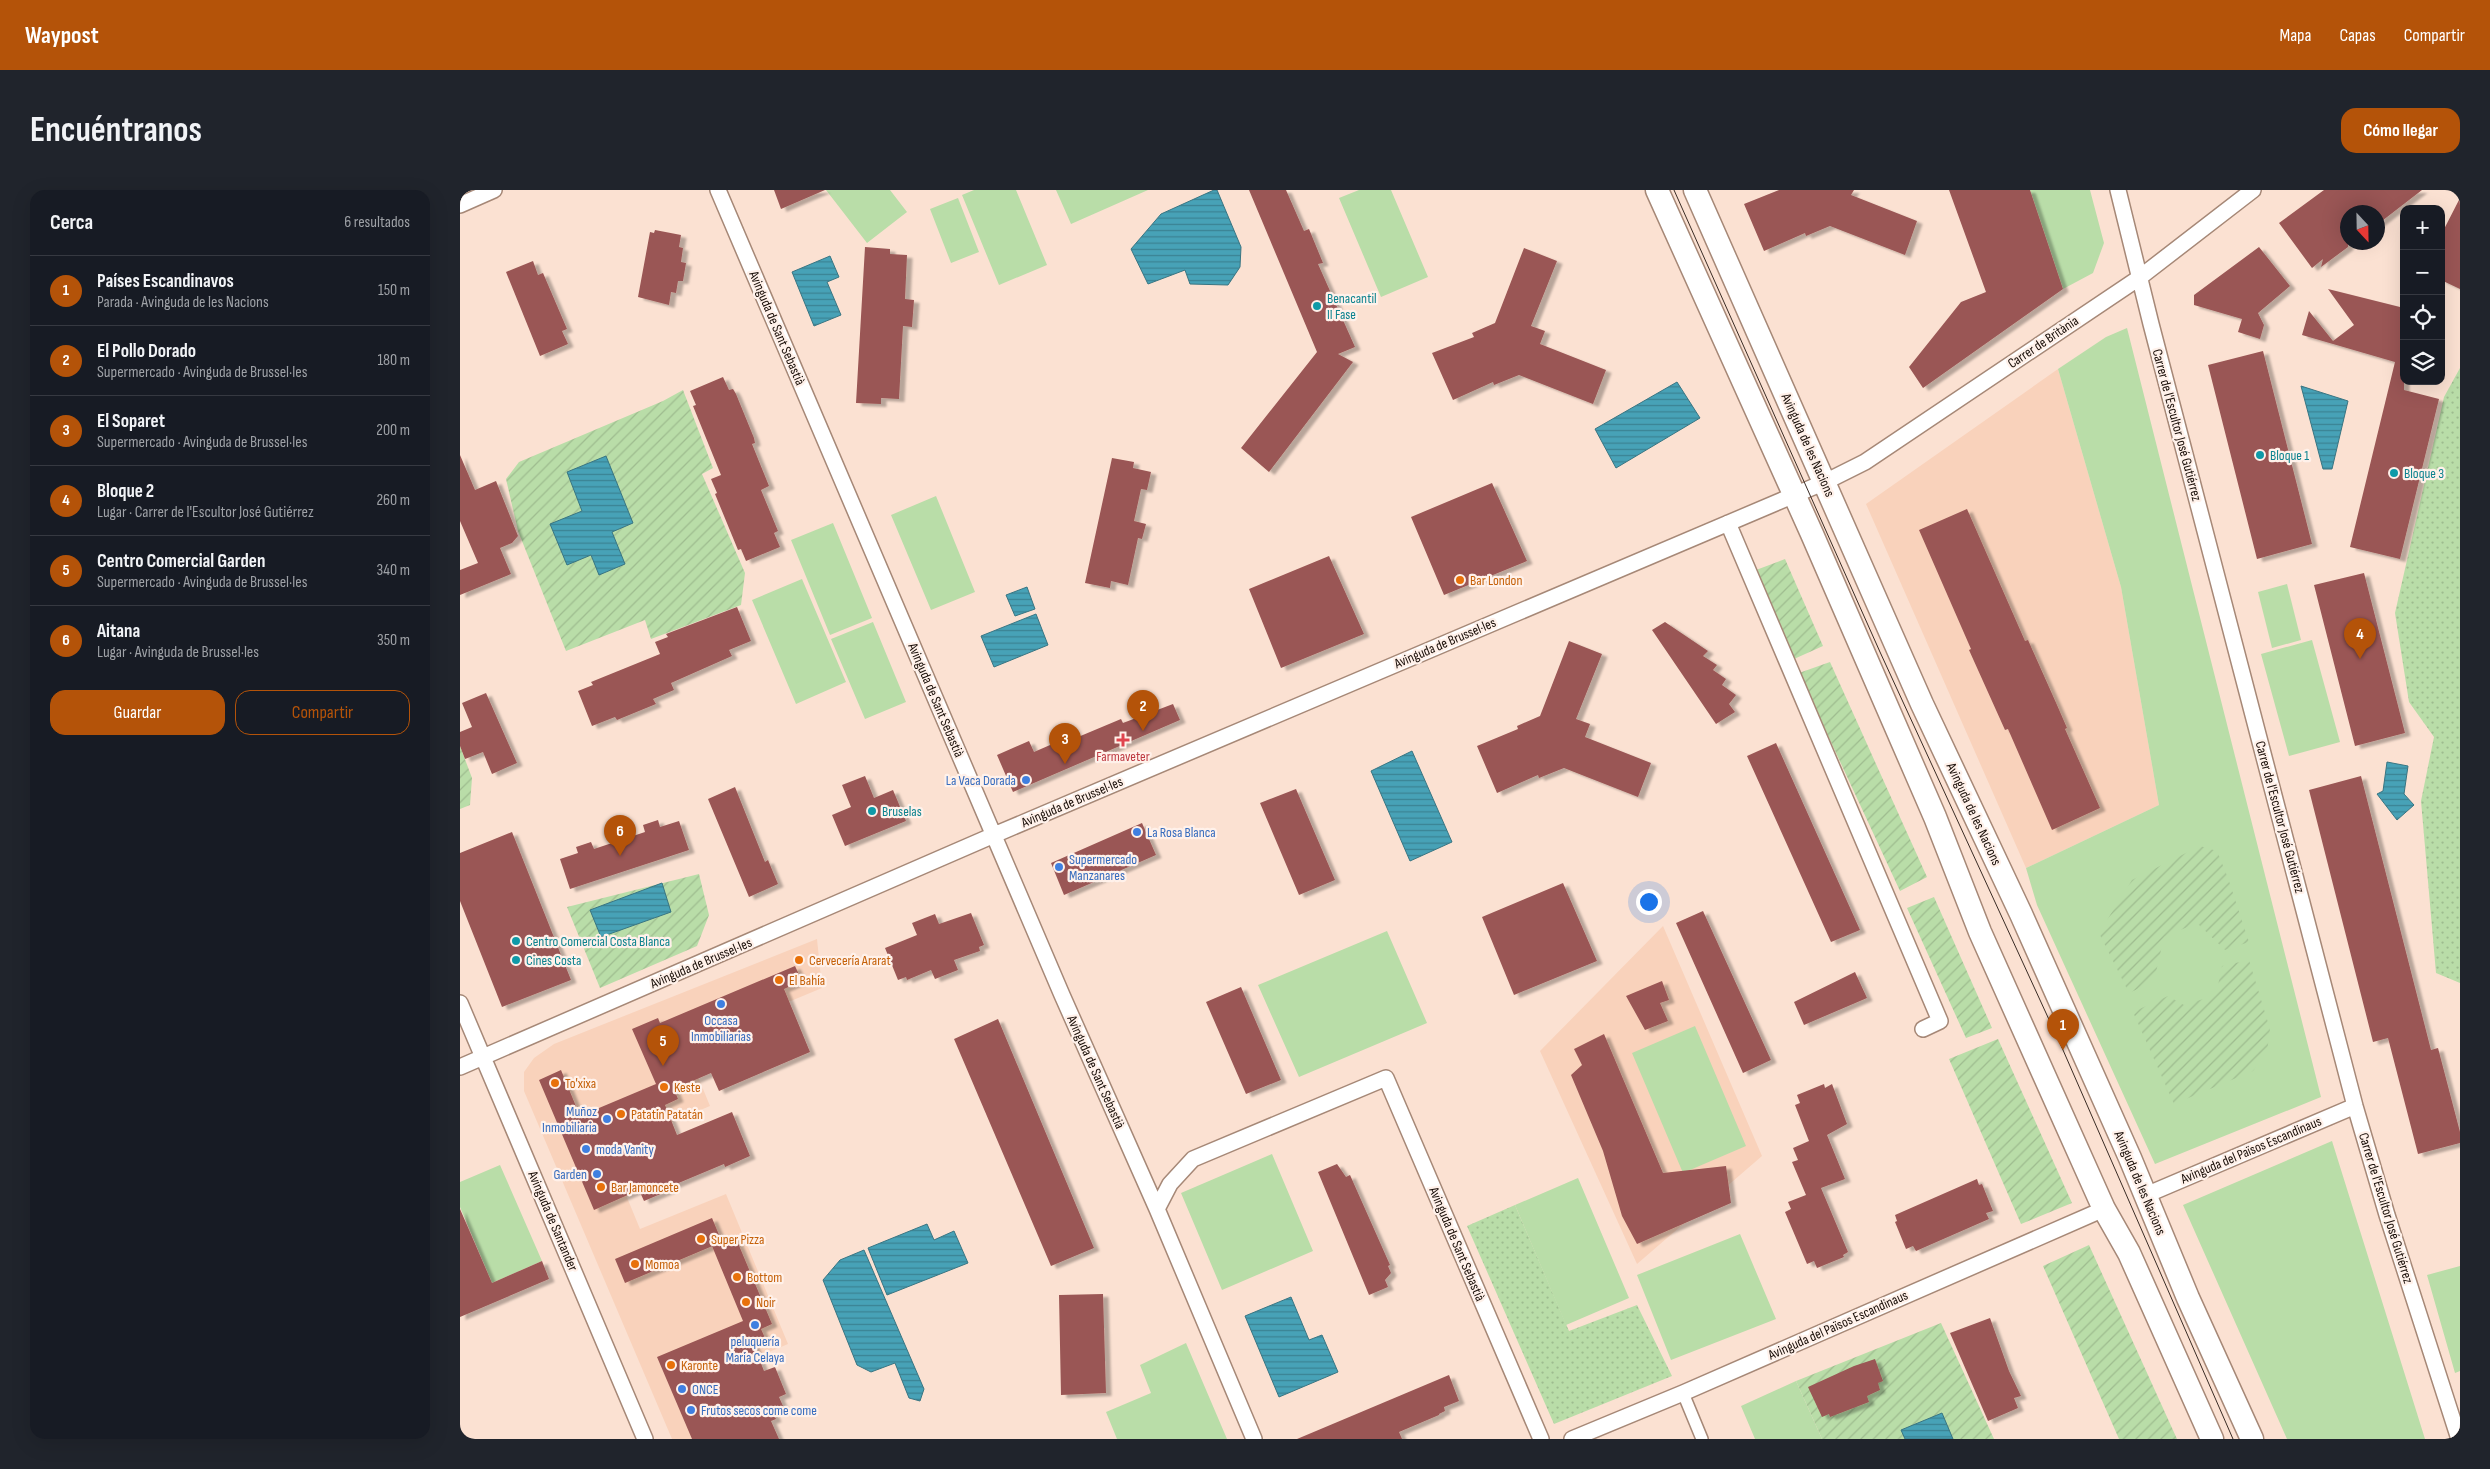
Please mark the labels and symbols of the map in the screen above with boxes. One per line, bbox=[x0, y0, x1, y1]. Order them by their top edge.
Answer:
north arrow bbox=[2340, 205, 2385, 250]
street label: Avinguda de Sant Sebastià bbox=[745, 267, 809, 388]
place label: Benacantil II Fase bbox=[1327, 290, 1377, 323]
marker: Benacantil II Fase bbox=[1311, 300, 1323, 312]
street label: Carrer de Britània bbox=[2004, 312, 2082, 372]
street label: Carrer de l'Escultor José Gutiérrez bbox=[2149, 347, 2205, 503]
street label: Avinguda de les Nacions bbox=[1777, 390, 1838, 499]
place label: Bloque 1 bbox=[2270, 447, 2309, 464]
marker: Bloque 1 bbox=[2254, 449, 2266, 461]
place label: Bloque 3 bbox=[2404, 465, 2444, 482]
marker: Bloque 3 bbox=[2388, 467, 2400, 479]
place label: Bar London bbox=[1470, 572, 1522, 589]
marker: Bar London bbox=[1454, 574, 1466, 586]
street label: Avinguda de Brussel·les bbox=[1391, 614, 1498, 672]
pin: 4 bbox=[2344, 618, 2376, 659]
street label: Avinguda de Sant Sebastià bbox=[904, 639, 968, 760]
pin: 2 bbox=[1127, 690, 1159, 731]
pin: 3 bbox=[1049, 723, 1081, 764]
marker: Farmaveter bbox=[1117, 734, 1129, 746]
street label: Carrer de l'Escultor José Gutiérrez bbox=[2252, 739, 2308, 895]
place label: Farmaveter bbox=[1096, 748, 1150, 765]
street label: Avinguda de les Nacions bbox=[1942, 759, 2005, 868]
place label: La Vaca Dorada bbox=[946, 772, 1016, 789]
street label: Avinguda de Brussel·les bbox=[1018, 773, 1125, 831]
marker: La Vaca Dorada bbox=[1020, 774, 1032, 786]
place label: Bruselas bbox=[882, 803, 922, 820]
marker: Bruselas bbox=[866, 805, 878, 817]
pin: 6 bbox=[604, 815, 636, 856]
place label: La Rosa Blanca bbox=[1147, 824, 1216, 841]
marker: La Rosa Blanca bbox=[1131, 826, 1143, 838]
place label: Supermercado Manzanares bbox=[1069, 851, 1137, 884]
marker: Supermercado Manzanares bbox=[1053, 861, 1065, 873]
your location bbox=[1636, 889, 1662, 915]
place label: Centro Comercial Costa Blanca bbox=[526, 933, 670, 950]
street label: Avinguda de Brussel·les bbox=[647, 934, 754, 992]
marker: Centro Comercial Costa Blanca bbox=[510, 935, 522, 947]
place label: Cines Costa bbox=[526, 952, 581, 969]
place label: Cervecería Ararat bbox=[809, 952, 891, 969]
marker: Cines Costa bbox=[510, 954, 522, 966]
marker: Cervecería Ararat bbox=[793, 954, 805, 966]
place label: El Bahía bbox=[789, 972, 825, 989]
marker: El Bahía bbox=[773, 974, 785, 986]
marker: Occasa Inmobiliarias bbox=[715, 998, 727, 1010]
pin: 1 bbox=[2047, 1009, 2079, 1050]
place label: Occasa Inmobiliarias bbox=[691, 1012, 751, 1045]
street label: Avinguda de Sant Sebastià bbox=[1063, 1012, 1129, 1131]
pin: 5 bbox=[647, 1025, 679, 1066]
place label: To'xixa bbox=[565, 1075, 596, 1092]
marker: To'xixa bbox=[549, 1077, 561, 1089]
place label: Keste bbox=[674, 1079, 701, 1096]
marker: Keste bbox=[658, 1081, 670, 1093]
place label: Muñoz Inmobiliaria bbox=[542, 1103, 597, 1136]
place label: Patatín Patatán bbox=[631, 1106, 703, 1123]
marker: Patatín Patatán bbox=[615, 1108, 627, 1120]
marker: Muñoz Inmobiliaria bbox=[601, 1113, 613, 1125]
street label: Avinguda del Països Escandinaus bbox=[2177, 1113, 2324, 1188]
street label: Avinguda de les Nacions bbox=[2110, 1127, 2170, 1238]
street label: Carrer de l'Escultor José Gutiérrez bbox=[2355, 1131, 2417, 1285]
place label: moda Vanity bbox=[596, 1141, 654, 1158]
marker: moda Vanity bbox=[580, 1143, 592, 1155]
place label: Garden bbox=[553, 1166, 587, 1183]
street label: Avinguda de Santander bbox=[524, 1168, 582, 1274]
marker: Garden bbox=[591, 1168, 603, 1180]
place label: Bar Jamoncete bbox=[611, 1179, 679, 1196]
marker: Bar Jamoncete bbox=[595, 1181, 607, 1193]
street label: Avinguda de Sant Sebastià bbox=[1425, 1183, 1489, 1304]
place label: Super Pizza bbox=[711, 1231, 764, 1248]
marker: Super Pizza bbox=[695, 1233, 707, 1245]
place label: Momoa bbox=[645, 1256, 679, 1273]
marker: Momoa bbox=[629, 1258, 641, 1270]
place label: Bottom bbox=[747, 1269, 782, 1286]
marker: Bottom bbox=[731, 1271, 743, 1283]
street label: Avinguda del Països Escandinaus bbox=[1765, 1286, 1910, 1364]
place label: Noir bbox=[756, 1294, 776, 1311]
marker: Noir bbox=[740, 1296, 752, 1308]
marker: peluquería María Celaya bbox=[749, 1319, 761, 1331]
place label: peluquería María Celaya bbox=[726, 1333, 784, 1366]
place label: Karonte bbox=[681, 1357, 718, 1374]
marker: Karonte bbox=[665, 1359, 677, 1371]
place label: ONCE bbox=[692, 1381, 719, 1398]
marker: ONCE bbox=[676, 1383, 688, 1395]
place label: Frutos secos come come bbox=[701, 1402, 817, 1419]
marker: Frutos secos come come bbox=[685, 1404, 697, 1416]

